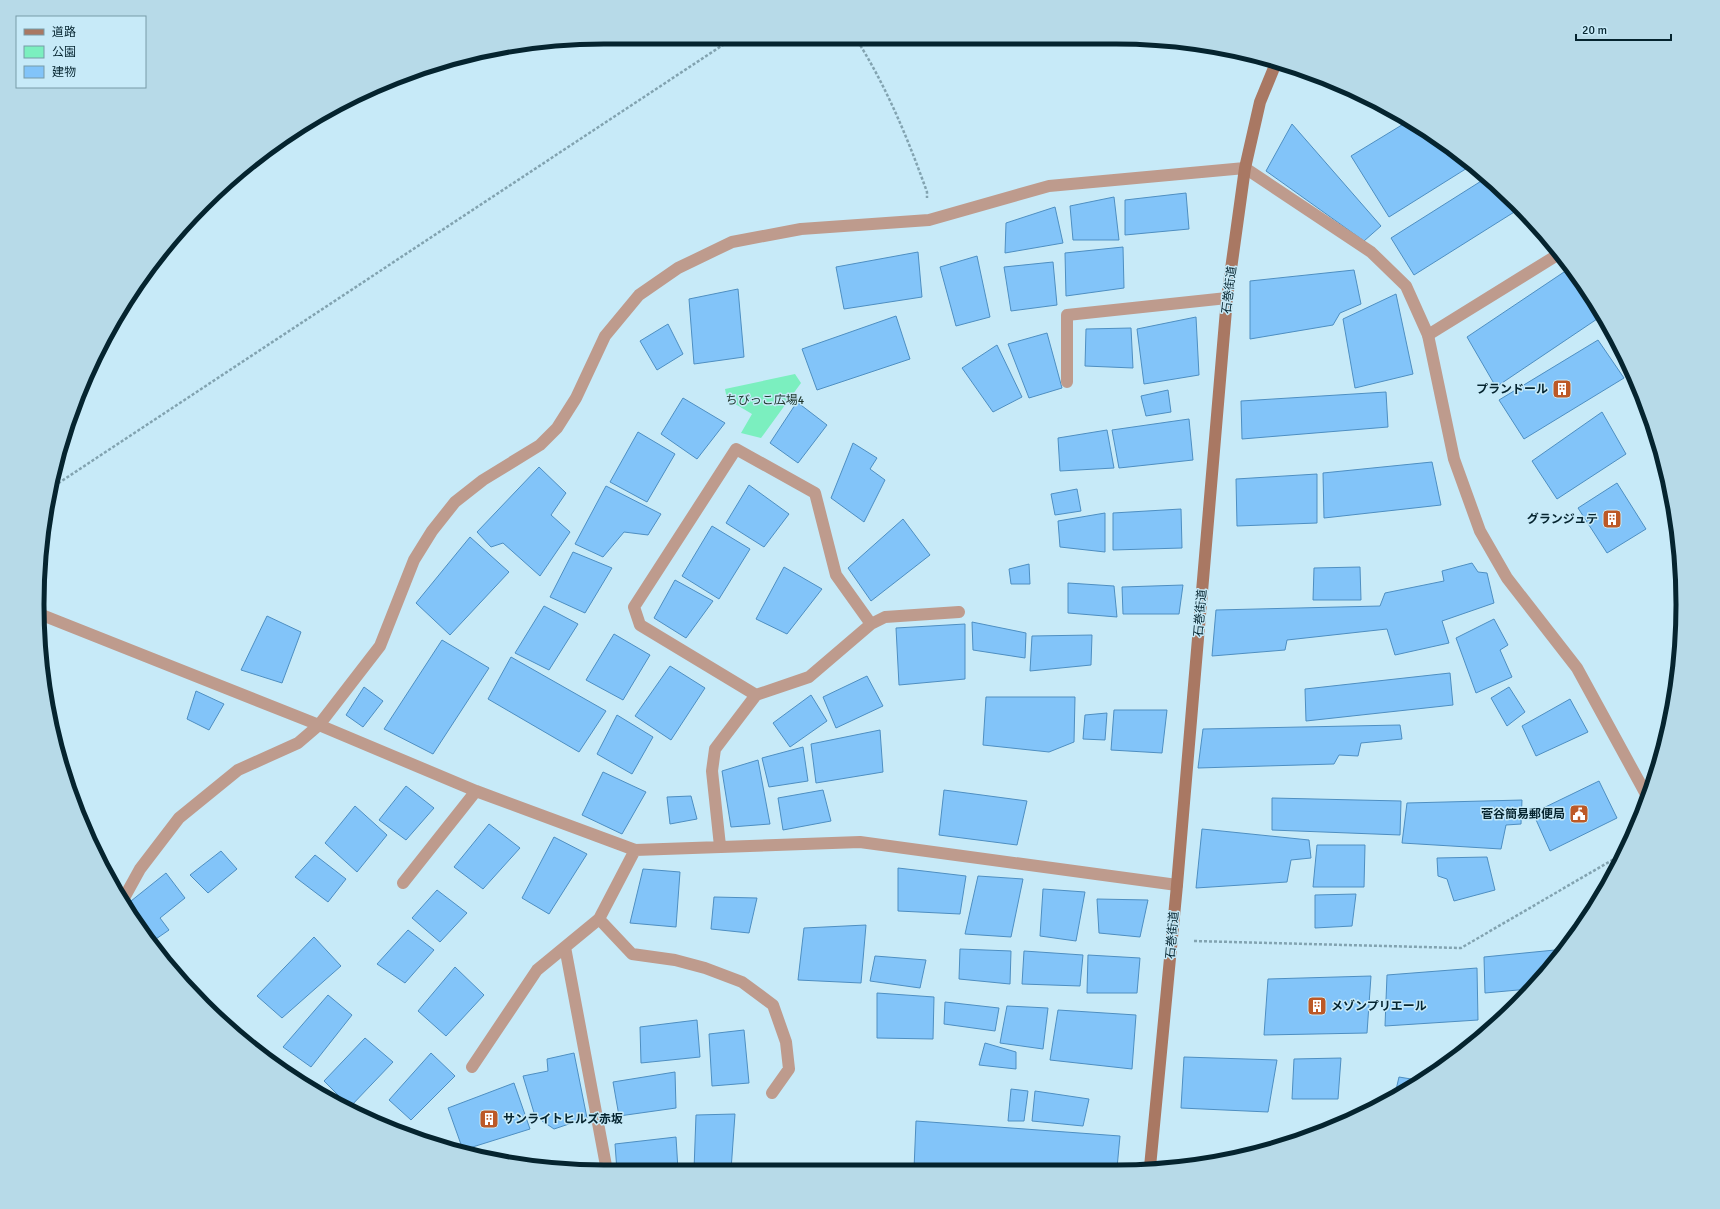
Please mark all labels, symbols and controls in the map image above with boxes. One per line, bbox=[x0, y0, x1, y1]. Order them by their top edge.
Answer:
legend bbox=[16, 16, 146, 88]
scale bar bbox=[1576, 16, 1671, 42]
text: 20 m bbox=[1582, 23, 1607, 38]
text: 道路 bbox=[52, 25, 76, 40]
text: 公園 bbox=[52, 45, 76, 60]
text: 建物 bbox=[52, 65, 76, 80]
street label: 石巻街道 bbox=[1219, 265, 1240, 315]
building icon: プランドール bbox=[1551, 378, 1573, 400]
place label: プランドール bbox=[1476, 382, 1548, 397]
park label: ちびっこ広場4 bbox=[726, 393, 805, 408]
building icon: グランジュテ bbox=[1601, 508, 1623, 530]
place label: グランジュテ bbox=[1527, 512, 1598, 527]
street label: 石巻街道 bbox=[1191, 588, 1210, 638]
public building icon: 菅谷簡易郵便局 bbox=[1568, 803, 1590, 825]
place label: 菅谷簡易郵便局 bbox=[1481, 807, 1565, 822]
street label: 石巻街道 bbox=[1163, 910, 1182, 960]
building icon: メゾンプリエール bbox=[1306, 995, 1328, 1017]
place label: メゾンプリエール bbox=[1331, 999, 1427, 1014]
building icon: サンライトヒルズ赤坂 bbox=[478, 1108, 500, 1130]
place label: サンライトヒルズ赤坂 bbox=[503, 1112, 623, 1127]

